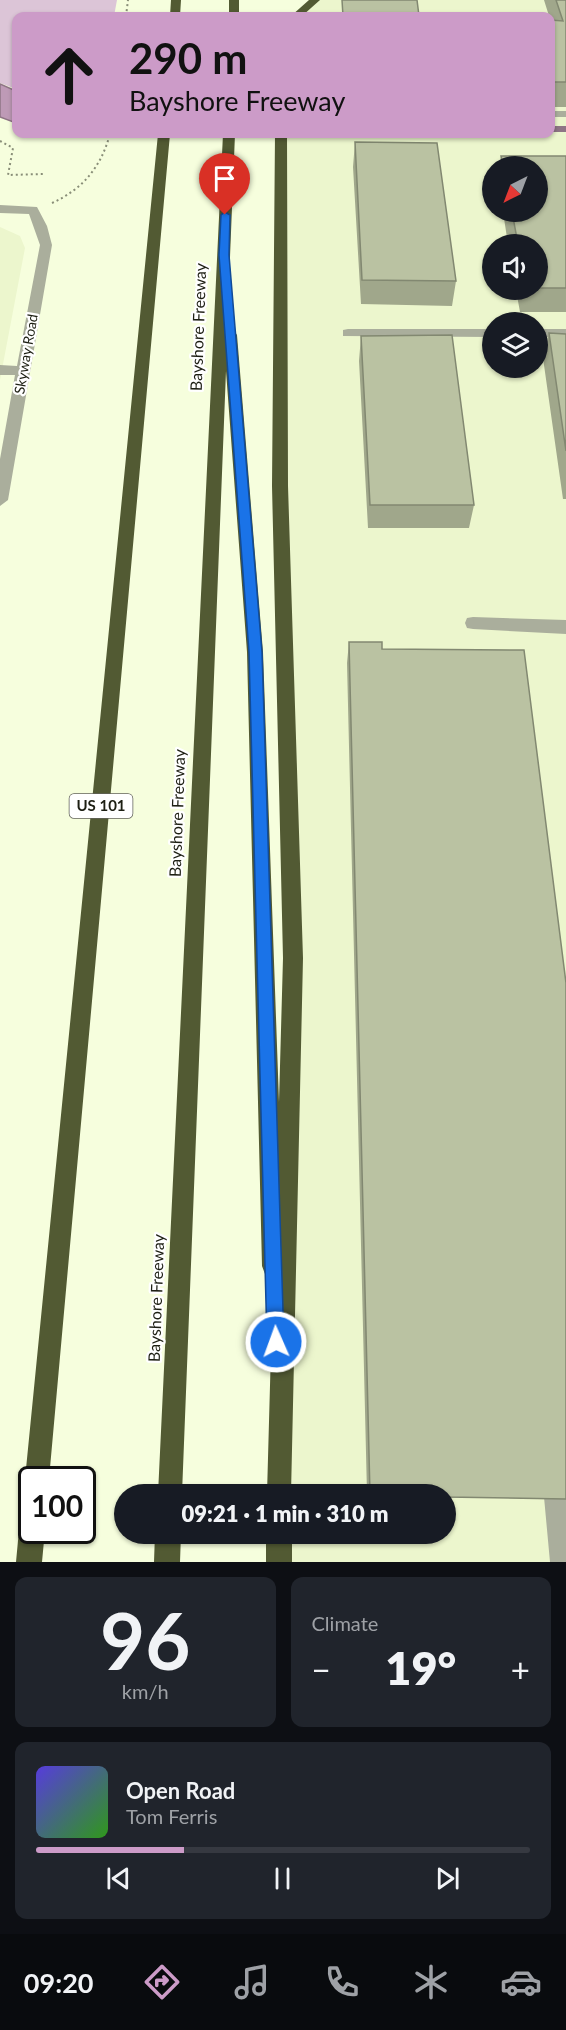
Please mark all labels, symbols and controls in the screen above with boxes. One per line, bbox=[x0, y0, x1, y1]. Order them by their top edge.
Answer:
text: 290 m bbox=[129, 33, 247, 83]
icon: ahead bbox=[30, 36, 108, 114]
text: Bayshore Freeway bbox=[129, 84, 345, 117]
pin bbox=[199, 153, 250, 215]
north arrow bbox=[482, 156, 548, 222]
map controls bbox=[482, 156, 548, 378]
icon: arrive bbox=[208, 162, 241, 195]
button: sound bbox=[482, 234, 548, 300]
street label: Bayshore Freeway bbox=[186, 262, 209, 391]
button: layers bbox=[482, 312, 548, 378]
street label: Skyway Road bbox=[10, 313, 41, 395]
street label: Bayshore Freeway bbox=[165, 748, 188, 877]
road number: US 101 bbox=[70, 794, 132, 818]
street label: Bayshore Freeway bbox=[144, 1233, 167, 1362]
position arrow bbox=[244, 1310, 308, 1374]
speed limit sign: 100 bbox=[18, 1466, 96, 1544]
text: 09:21 · 1 min · 310 m bbox=[182, 1500, 388, 1527]
text: 96 bbox=[100, 1593, 190, 1687]
text: Climate bbox=[312, 1611, 378, 1635]
text: 19° bbox=[385, 1641, 456, 1695]
text: − bbox=[312, 1649, 331, 1689]
text: + bbox=[511, 1649, 530, 1689]
text: km/h bbox=[122, 1679, 169, 1703]
text: Open Road bbox=[126, 1777, 235, 1804]
text: Tom Ferris bbox=[126, 1804, 217, 1828]
icon: previous bbox=[102, 1862, 135, 1895]
icon: pause bbox=[266, 1862, 299, 1895]
icon: next bbox=[431, 1862, 464, 1895]
icon: directions bbox=[141, 1961, 183, 2003]
icon: music bbox=[231, 1961, 273, 2003]
icon: phone bbox=[321, 1961, 363, 2003]
icon: climate bbox=[410, 1961, 452, 2003]
icon: car bbox=[500, 1961, 542, 2003]
text: 09:20 bbox=[24, 1966, 93, 1999]

